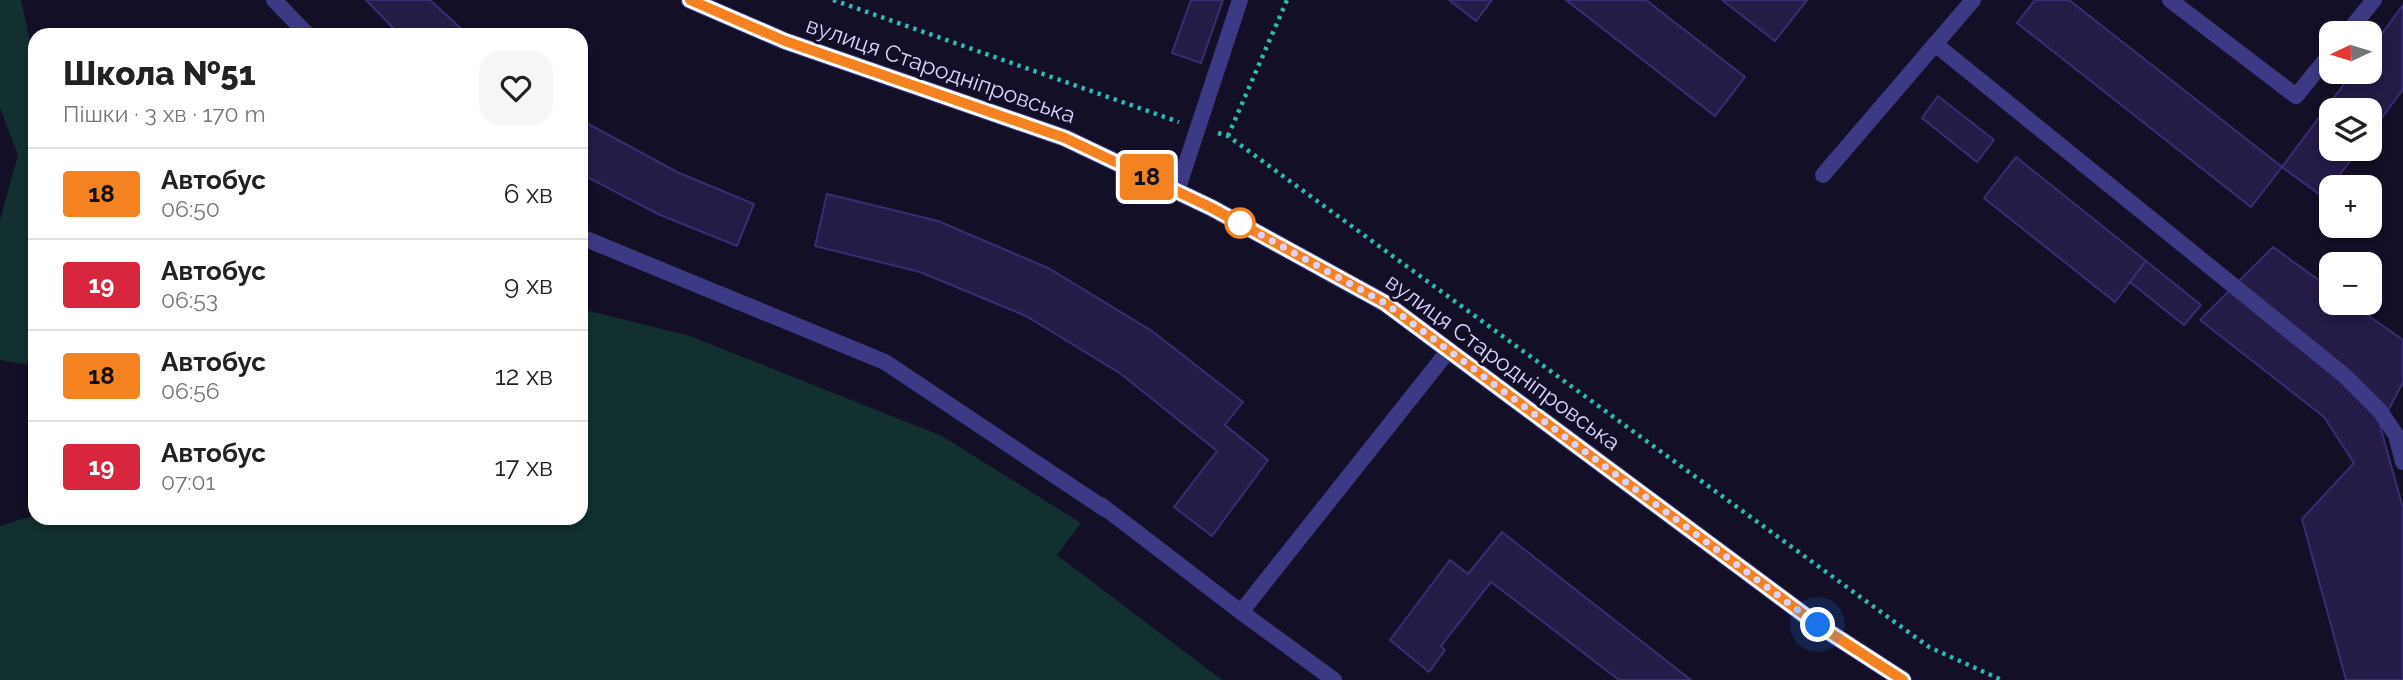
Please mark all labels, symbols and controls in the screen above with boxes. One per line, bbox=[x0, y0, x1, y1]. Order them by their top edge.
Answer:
street label: вулиця Стародніпровська bbox=[803, 11, 1079, 128]
north arrow bbox=[2319, 21, 2382, 84]
map controls bbox=[2319, 21, 2382, 315]
button: heart bbox=[479, 51, 553, 125]
text: Школа №51 bbox=[63, 54, 256, 93]
button: layers bbox=[2319, 98, 2382, 161]
text: Пішки · 3 хв · 170 m bbox=[63, 100, 266, 127]
line badge: 18 bbox=[1116, 154, 1178, 200]
text: 18 bbox=[1134, 162, 1160, 191]
text: Автобус bbox=[161, 165, 266, 195]
button: + bbox=[2319, 175, 2382, 238]
text: 18 bbox=[88, 179, 115, 208]
text: 6 хв bbox=[504, 179, 553, 209]
text: 06:50 bbox=[161, 195, 220, 222]
unlabelled marker bbox=[1225, 208, 1255, 238]
button: − bbox=[2319, 252, 2382, 315]
text: Автобус bbox=[161, 256, 266, 286]
street label: вулиця Стародніпровська bbox=[1381, 267, 1626, 456]
text: 19 bbox=[89, 270, 115, 299]
text: 9 хв bbox=[504, 270, 553, 300]
text: 06:53 bbox=[161, 286, 218, 313]
text: Автобус bbox=[161, 347, 266, 377]
text: 18 bbox=[88, 361, 115, 390]
text: 12 хв bbox=[495, 361, 553, 391]
text: 06:56 bbox=[161, 377, 220, 404]
text: Автобус bbox=[161, 438, 266, 468]
text: 19 bbox=[89, 452, 115, 481]
text: 17 хв bbox=[494, 452, 553, 482]
text: 07:01 bbox=[161, 468, 215, 495]
your location bbox=[1800, 607, 1835, 642]

